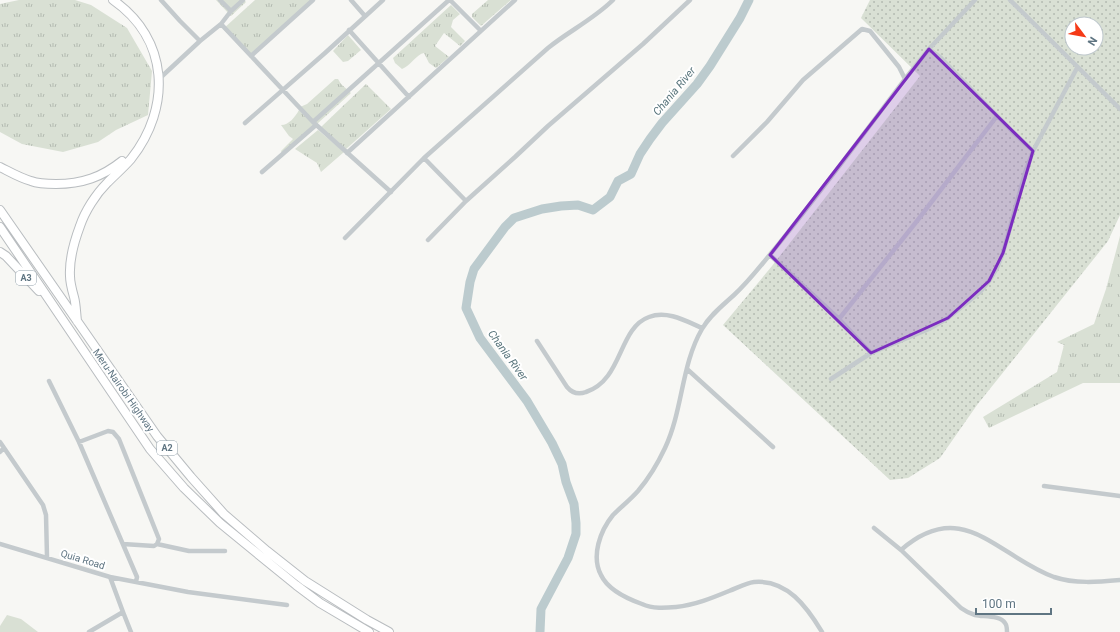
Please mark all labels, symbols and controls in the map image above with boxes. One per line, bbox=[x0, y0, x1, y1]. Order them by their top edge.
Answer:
north arrow bbox=[1064, 16, 1104, 56]
text: N bbox=[1084, 34, 1100, 48]
water label: Chania River bbox=[650, 64, 699, 118]
road number: A3 bbox=[16, 271, 36, 285]
water label: Chania River bbox=[485, 328, 530, 383]
street label: Meru-Nairobi Highway bbox=[91, 347, 157, 434]
road number: A2 bbox=[157, 441, 177, 455]
street label: Quia Road bbox=[59, 548, 106, 571]
scale bar bbox=[976, 590, 1051, 616]
text: 100 m bbox=[982, 597, 1016, 611]

